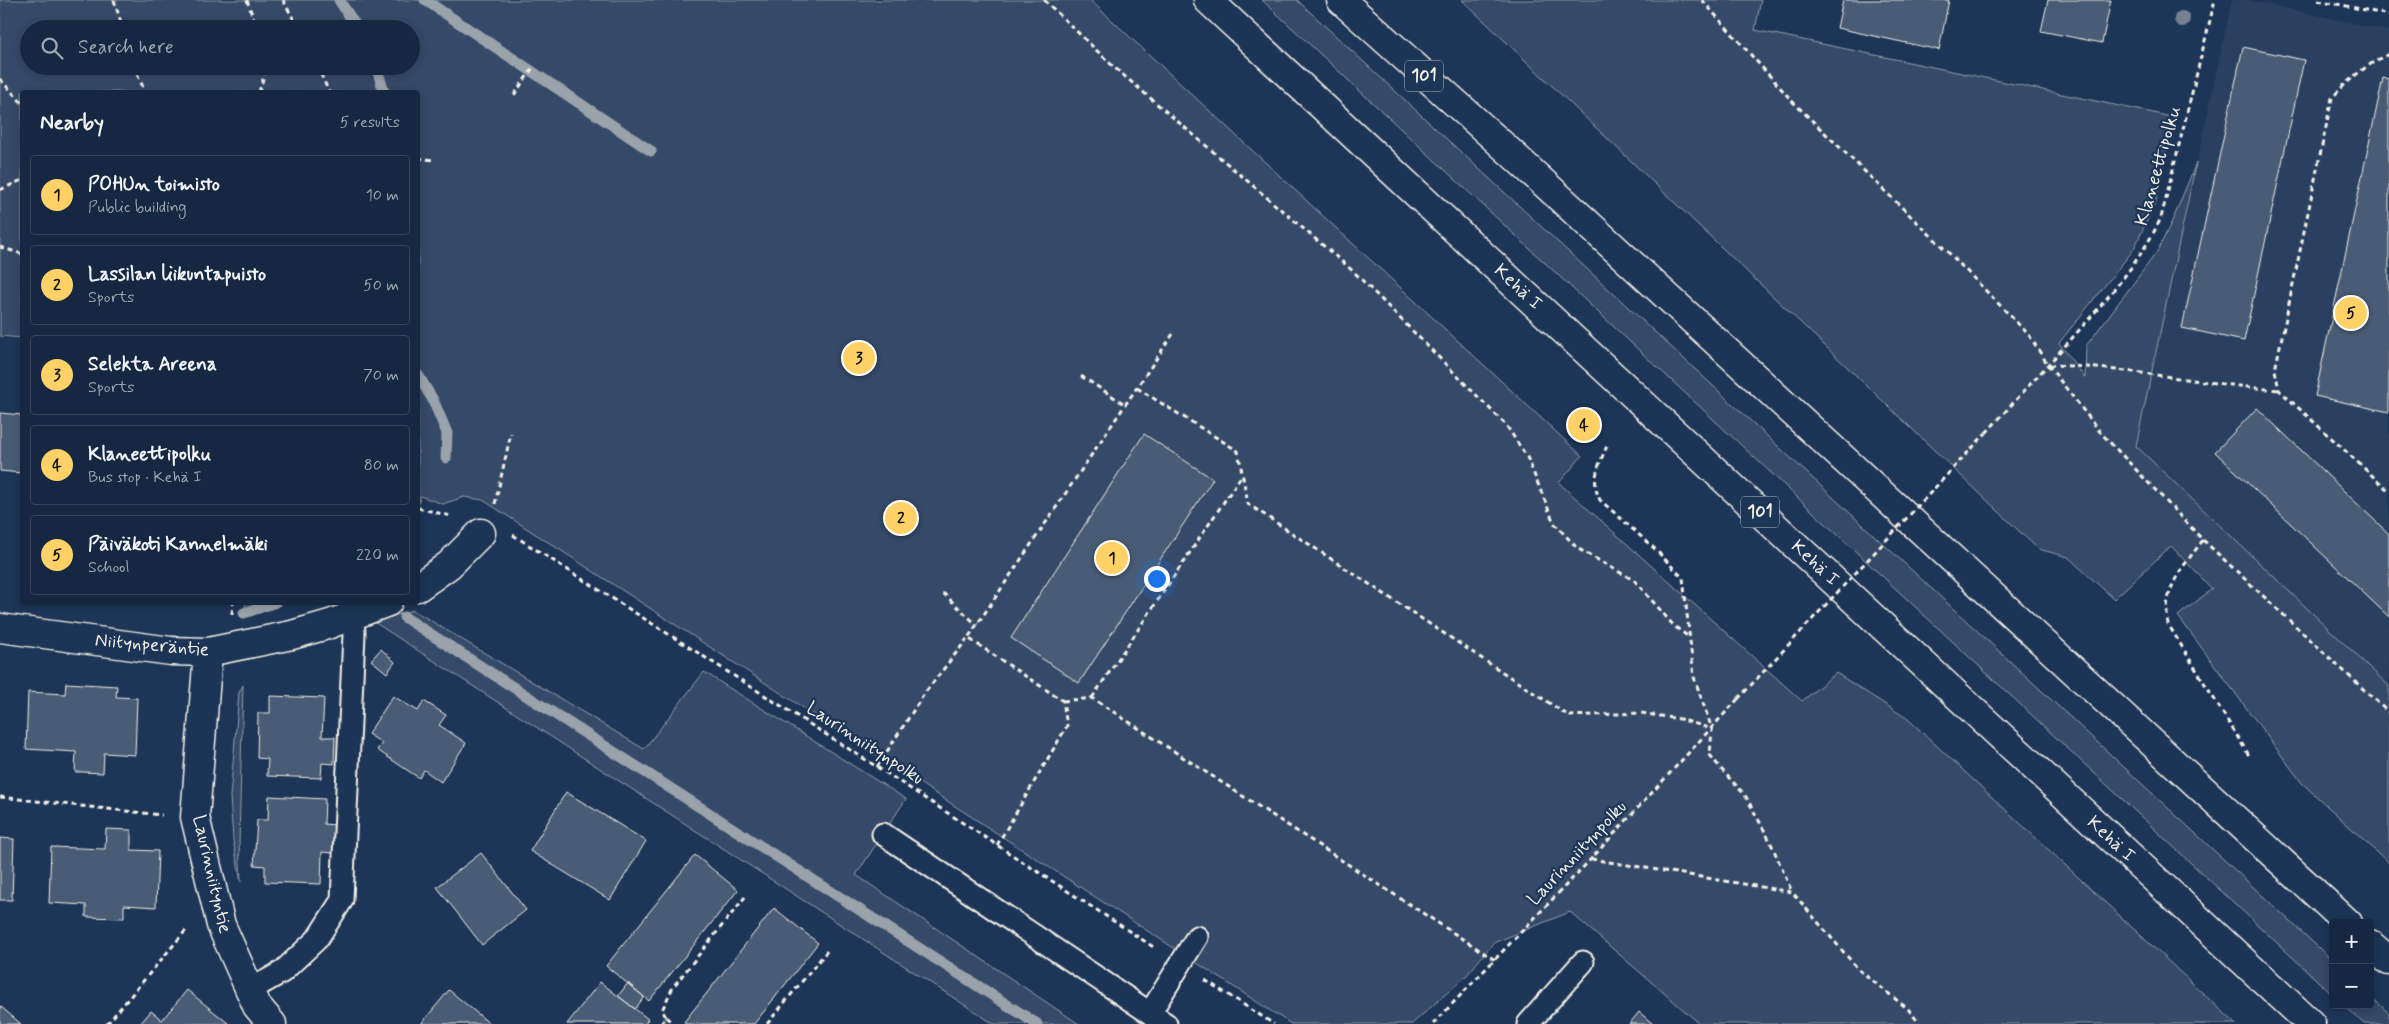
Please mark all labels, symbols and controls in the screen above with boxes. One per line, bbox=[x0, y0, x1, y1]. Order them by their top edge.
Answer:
search box bbox=[20, 20, 420, 75]
icon: search bbox=[38, 34, 66, 62]
text: Search here bbox=[78, 35, 174, 60]
road number: 101 bbox=[1405, 60, 1443, 92]
street label: Klaneettipolku bbox=[2129, 103, 2187, 229]
text: Nearby bbox=[40, 109, 104, 137]
text: 5 results bbox=[340, 112, 400, 133]
text: POHUn toimisto bbox=[88, 172, 220, 197]
text: 1 bbox=[53, 185, 61, 206]
text: 10 m bbox=[366, 185, 399, 206]
text: Public building bbox=[88, 197, 187, 218]
street label: Kehä I bbox=[1488, 258, 1548, 316]
text: Lassilan liikuntapuisto bbox=[88, 262, 266, 287]
text: 2 bbox=[53, 275, 61, 296]
text: 50 m bbox=[363, 275, 399, 296]
text: Sports bbox=[88, 287, 134, 308]
pin: 5 bbox=[2335, 294, 2367, 332]
pin: 3 bbox=[843, 339, 875, 377]
text: Selekta Areena bbox=[88, 352, 217, 377]
text: 3 bbox=[53, 365, 61, 386]
text: 70 m bbox=[363, 365, 399, 386]
text: Sports bbox=[88, 377, 134, 398]
pin: 4 bbox=[1568, 406, 1600, 444]
text: Klaneettipolku bbox=[88, 442, 211, 467]
text: 4 bbox=[52, 455, 62, 476]
text: 80 m bbox=[364, 455, 399, 476]
text: Bus stop · Kehä I bbox=[88, 467, 202, 488]
road number: 101 bbox=[1741, 497, 1779, 528]
pin: 2 bbox=[885, 499, 917, 537]
text: Päiväkoti Kannelmäki bbox=[88, 532, 268, 557]
street label: Kehä I bbox=[1785, 534, 1845, 592]
pin: 1 bbox=[1096, 539, 1128, 577]
text: 5 bbox=[52, 545, 62, 566]
text: 220 m bbox=[356, 545, 399, 566]
text: School bbox=[88, 557, 129, 578]
your location bbox=[1144, 566, 1170, 592]
street label: Niitynperäntie bbox=[94, 628, 210, 662]
street label: Laurinniitynpolku bbox=[801, 696, 929, 790]
street label: Laurinniitynpolku bbox=[1522, 795, 1632, 911]
street label: Kehä I bbox=[2081, 810, 2141, 868]
street label: Laurinniityntie bbox=[186, 812, 238, 936]
map controls bbox=[2329, 919, 2374, 1009]
button: + bbox=[2329, 919, 2374, 964]
button: − bbox=[2329, 964, 2374, 1009]

